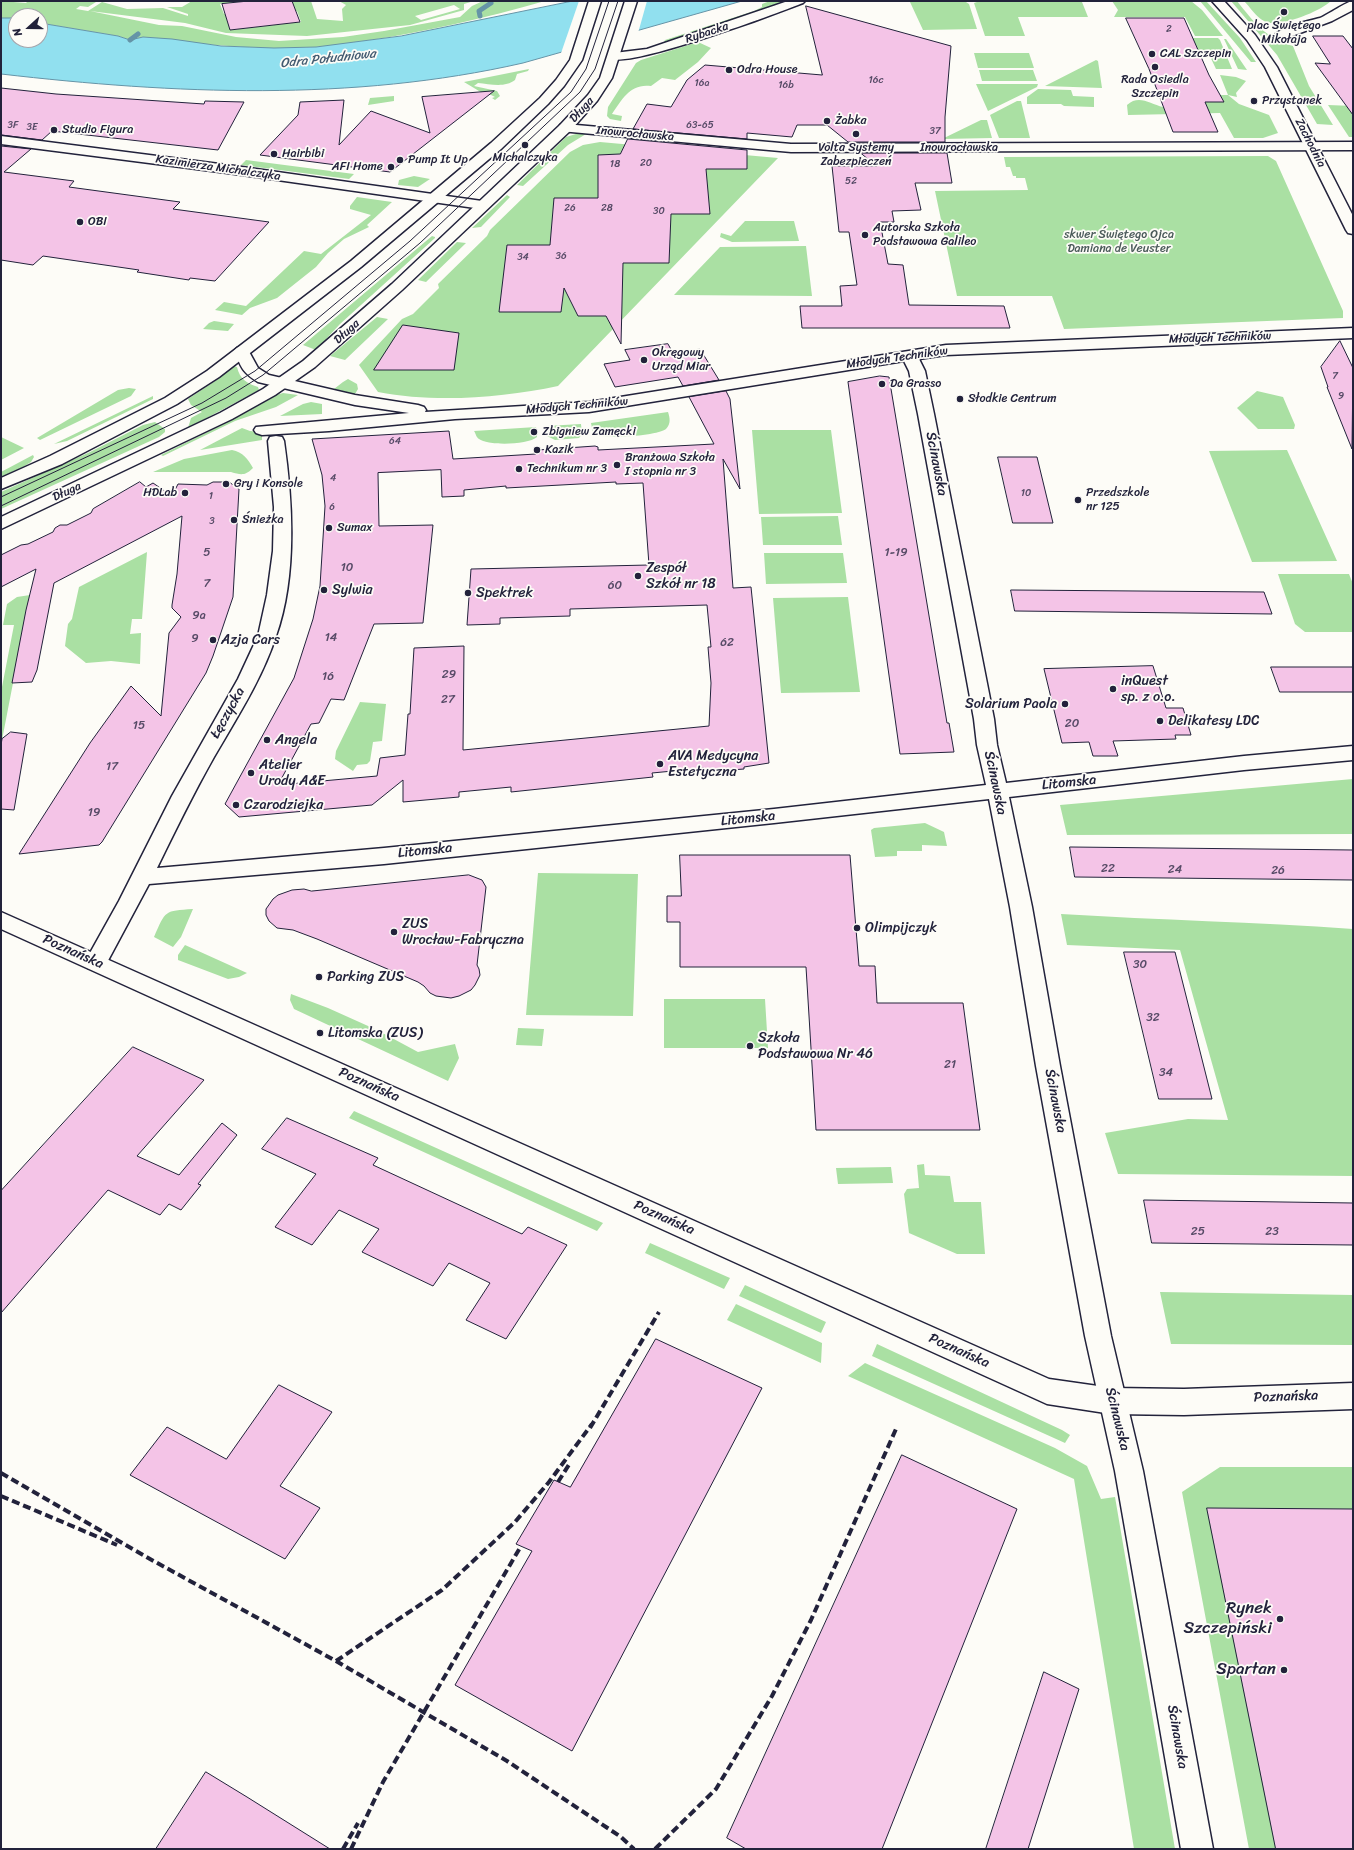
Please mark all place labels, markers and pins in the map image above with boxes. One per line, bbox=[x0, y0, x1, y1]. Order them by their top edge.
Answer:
marker: plac Świętego Mikołaja bbox=[1279, 7, 1289, 17]
place label: plac Świętego Mikołaja bbox=[1247, 19, 1321, 47]
place label: CAL Szczepin bbox=[1160, 47, 1231, 61]
marker: CAL Szczepin bbox=[1147, 49, 1157, 59]
marker: Rada Osiedla Szczepin bbox=[1150, 62, 1160, 72]
place label: Odra House bbox=[737, 63, 797, 77]
marker: Odra House bbox=[724, 65, 734, 75]
place label: Rada Osiedla Szczepin bbox=[1121, 73, 1189, 101]
place label: Przystanek bbox=[1262, 94, 1322, 108]
marker: Przystanek bbox=[1249, 96, 1259, 106]
place label: Żabka bbox=[835, 114, 867, 128]
marker: Żabka bbox=[822, 116, 832, 126]
place label: Studio Figura bbox=[62, 123, 133, 137]
marker: Studio Figura bbox=[49, 125, 59, 135]
marker: Volta Systemy Zabezpieczeń bbox=[851, 129, 861, 139]
marker: Michalczyka bbox=[520, 140, 530, 150]
place label: Volta Systemy Zabezpieczeń bbox=[818, 141, 894, 169]
place label: Hairbibi bbox=[282, 147, 324, 161]
marker: Hairbibi bbox=[269, 149, 279, 159]
place label: Michalczyka bbox=[492, 151, 558, 165]
place label: Pump It Up bbox=[408, 153, 468, 167]
marker: Pump It Up bbox=[395, 155, 405, 165]
place label: AFI Home bbox=[332, 160, 383, 174]
marker: AFI Home bbox=[386, 162, 396, 172]
place label: OBI bbox=[88, 215, 107, 229]
marker: OBI bbox=[75, 217, 85, 227]
place label: Autorska Szkoła Podstawowa Galileo bbox=[873, 221, 976, 249]
marker: Autorska Szkoła Podstawowa Galileo bbox=[860, 230, 870, 240]
place label: Okręgowy Urząd Miar bbox=[652, 346, 710, 374]
marker: Okręgowy Urząd Miar bbox=[639, 355, 649, 365]
place label: Da Grasso bbox=[890, 377, 941, 391]
marker: Da Grasso bbox=[877, 379, 887, 389]
place label: Słodkie Centrum bbox=[968, 392, 1056, 406]
marker: Słodkie Centrum bbox=[955, 394, 965, 404]
place label: Zbigniew Zamęcki bbox=[542, 425, 636, 439]
marker: Zbigniew Zamęcki bbox=[529, 427, 539, 437]
place label: Kazik bbox=[545, 443, 574, 457]
marker: Kazik bbox=[532, 445, 542, 455]
place label: Branżowa Szkoła I stopnia nr 3 bbox=[625, 451, 715, 479]
marker: Branżowa Szkoła I stopnia nr 3 bbox=[612, 460, 622, 470]
place label: Technikum nr 3 bbox=[527, 462, 607, 476]
marker: Technikum nr 3 bbox=[514, 464, 524, 474]
place label: Gry i Konsole bbox=[234, 477, 303, 491]
marker: Gry i Konsole bbox=[221, 479, 231, 489]
place label: HDLab bbox=[143, 486, 177, 500]
place label: Przedszkole nr 125 bbox=[1086, 486, 1149, 514]
marker: HDLab bbox=[180, 488, 190, 498]
marker: Przedszkole nr 125 bbox=[1073, 495, 1083, 505]
place label: Śnieżka bbox=[242, 513, 284, 527]
marker: Śnieżka bbox=[229, 515, 239, 525]
place label: Sumax bbox=[337, 521, 372, 535]
marker: Sumax bbox=[324, 523, 334, 533]
place label: Zespół Szkół nr 18 bbox=[646, 560, 716, 592]
marker: Zespół Szkół nr 18 bbox=[633, 571, 643, 581]
place label: Sylwia bbox=[332, 582, 373, 598]
marker: Sylwia bbox=[319, 585, 329, 595]
place label: Spektrek bbox=[476, 585, 533, 601]
marker: Spektrek bbox=[463, 588, 473, 598]
place label: Azja Cars bbox=[221, 632, 280, 648]
marker: Azja Cars bbox=[208, 635, 218, 645]
place label: inQuest sp. z o.o. bbox=[1121, 673, 1176, 706]
marker: inQuest sp. z o.o. bbox=[1108, 684, 1118, 694]
place label: Solarium Paola bbox=[965, 696, 1057, 712]
marker: Solarium Paola bbox=[1060, 699, 1070, 709]
place label: Delikatesy LDC bbox=[1168, 713, 1259, 729]
marker: Delikatesy LDC bbox=[1155, 716, 1165, 726]
place label: Angela bbox=[275, 732, 317, 748]
marker: Angela bbox=[262, 735, 272, 745]
place label: AVA Medycyna Estetyczna bbox=[668, 748, 758, 780]
place label: Atelier Urody A&E bbox=[259, 757, 325, 790]
marker: AVA Medycyna Estetyczna bbox=[655, 759, 665, 769]
marker: Atelier Urody A&E bbox=[246, 768, 256, 778]
place label: Czarodziejka bbox=[244, 797, 323, 813]
marker: Czarodziejka bbox=[231, 800, 241, 810]
place label: ZUS Wrocław-Fabryczna bbox=[402, 916, 524, 948]
place label: Olimpijczyk bbox=[865, 920, 937, 936]
marker: Olimpijczyk bbox=[852, 923, 862, 933]
marker: ZUS Wrocław-Fabryczna bbox=[389, 927, 399, 937]
place label: Parking ZUS bbox=[327, 969, 404, 985]
marker: Parking ZUS bbox=[314, 972, 324, 982]
place label: Litomska (ZUS) bbox=[328, 1025, 422, 1041]
marker: Litomska (ZUS) bbox=[315, 1028, 325, 1038]
place label: Szkoła Podstawowa Nr 46 bbox=[758, 1030, 873, 1062]
marker: Szkoła Podstawowa Nr 46 bbox=[745, 1041, 755, 1051]
place label: Rynek Szczepiński bbox=[1184, 1599, 1272, 1639]
marker: Rynek Szczepiński bbox=[1275, 1614, 1285, 1624]
place label: Spartan bbox=[1216, 1660, 1276, 1680]
marker: Spartan bbox=[1279, 1665, 1289, 1675]

